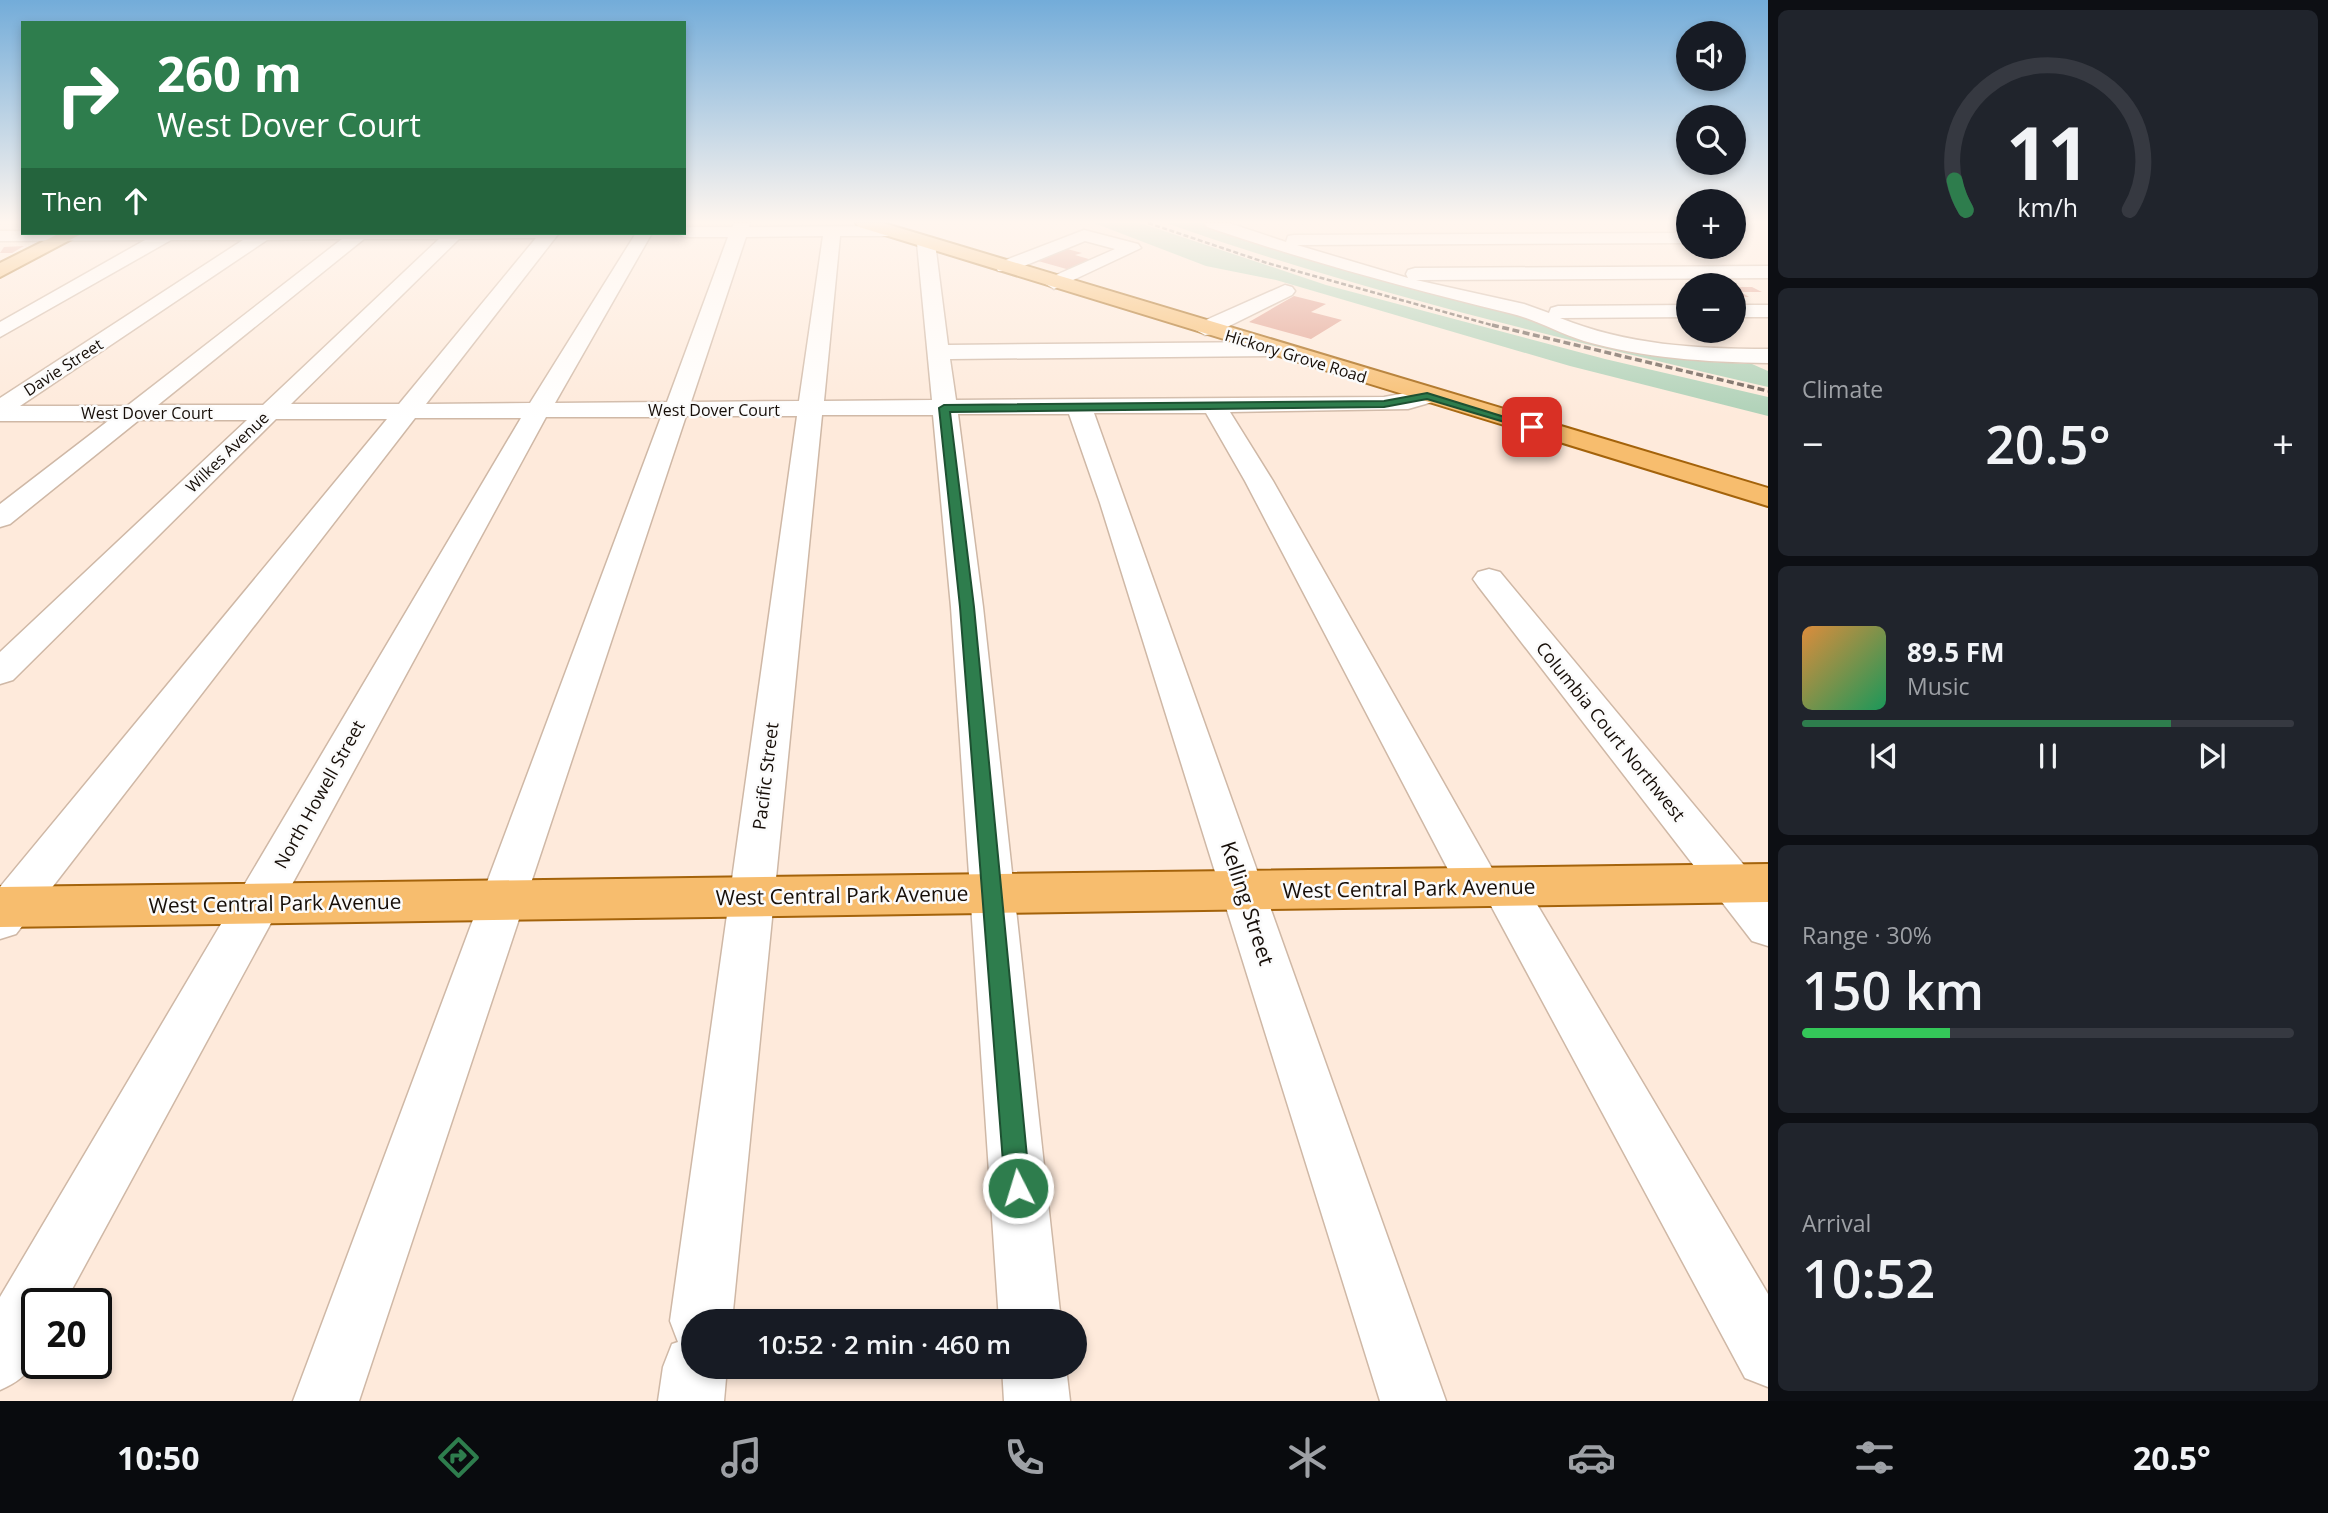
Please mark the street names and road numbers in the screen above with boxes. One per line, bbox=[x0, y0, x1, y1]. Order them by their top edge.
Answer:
street label: Hickory Grove Road bbox=[1222, 324, 1370, 388]
street label: Davie Street bbox=[19, 333, 107, 401]
street label: West Dover Court bbox=[648, 399, 780, 421]
street label: West Dover Court bbox=[81, 402, 213, 424]
street label: Wilkes Avenue bbox=[181, 407, 273, 497]
street label: Columbia Court Northwest bbox=[1531, 636, 1691, 826]
street label: North Howell Street bbox=[268, 716, 370, 872]
street label: Pacific Street bbox=[746, 721, 784, 831]
street label: Kelling Street bbox=[1215, 837, 1281, 969]
street label: West Central Park Avenue bbox=[1282, 872, 1536, 904]
street label: West Central Park Avenue bbox=[715, 879, 969, 911]
street label: West Central Park Avenue bbox=[148, 887, 402, 919]

